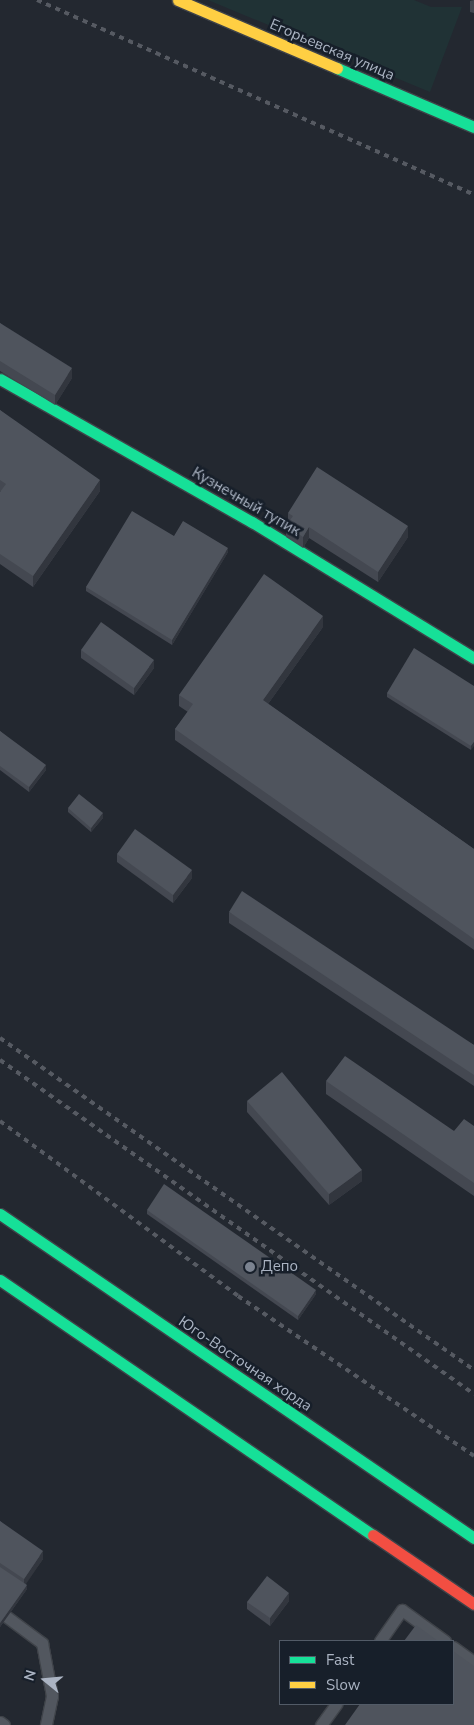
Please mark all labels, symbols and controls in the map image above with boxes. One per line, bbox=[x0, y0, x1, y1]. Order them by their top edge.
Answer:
street label: Егорьевская улица bbox=[267, 16, 397, 84]
street label: Кузнечный тупик bbox=[189, 464, 303, 540]
place label: Депо bbox=[261, 1258, 298, 1276]
marker: Депо bbox=[243, 1260, 257, 1274]
street label: Юго-Восточная хорда bbox=[175, 1313, 315, 1415]
legend bbox=[279, 1640, 454, 1705]
text: Fast bbox=[326, 1650, 354, 1670]
north arrow bbox=[20, 1655, 70, 1705]
text: N bbox=[20, 1668, 41, 1683]
text: Slow bbox=[326, 1675, 360, 1695]

